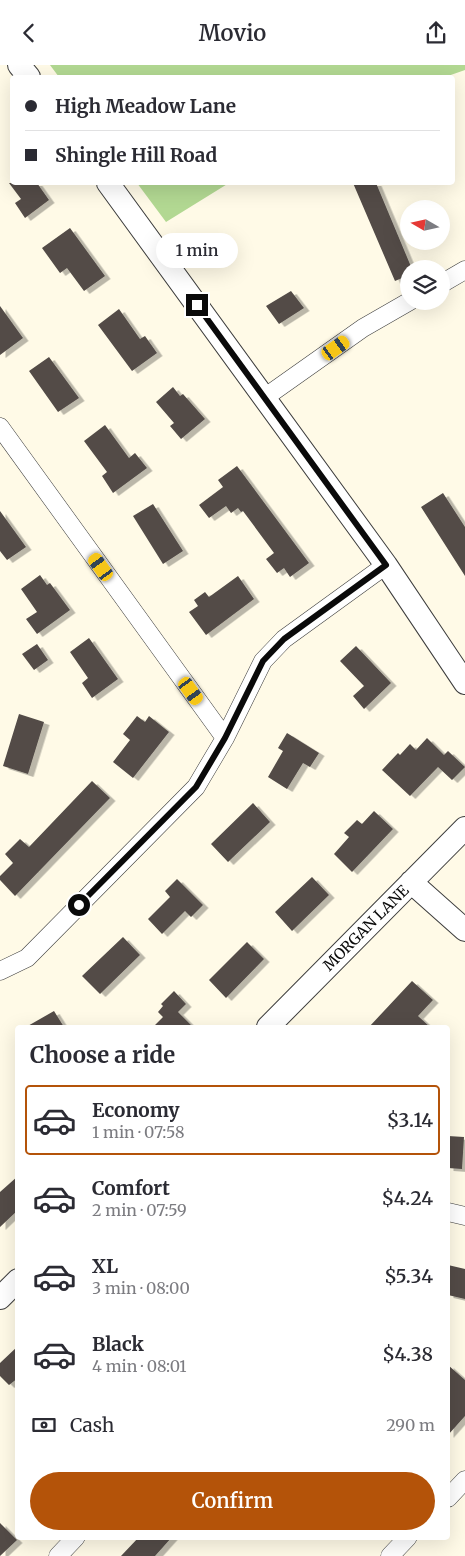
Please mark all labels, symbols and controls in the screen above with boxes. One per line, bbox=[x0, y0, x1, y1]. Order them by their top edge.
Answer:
icon: back bbox=[15, 19, 43, 47]
text: Movio bbox=[199, 19, 266, 47]
icon: share bbox=[422, 19, 450, 47]
text: High Meadow Lane bbox=[55, 94, 236, 118]
text: Shingle Hill Road bbox=[55, 143, 217, 167]
north arrow bbox=[400, 200, 450, 250]
map controls bbox=[400, 200, 450, 310]
callout: 1 min bbox=[156, 233, 238, 267]
text: 1 min bbox=[175, 240, 219, 260]
button: layers bbox=[400, 260, 450, 310]
route end bbox=[186, 294, 208, 316]
car bbox=[319, 333, 352, 363]
car bbox=[86, 550, 115, 584]
car bbox=[176, 674, 205, 708]
street label: MORGAN LANE bbox=[319, 880, 413, 974]
route start bbox=[68, 894, 90, 916]
text: Choose a ride bbox=[30, 1041, 175, 1069]
icon: car bbox=[32, 1098, 77, 1143]
text: Economy bbox=[92, 1098, 180, 1122]
text: $3.14 bbox=[387, 1108, 433, 1132]
text: 1 min · 07:58 bbox=[92, 1122, 184, 1142]
icon: car bbox=[32, 1176, 77, 1221]
text: Comfort bbox=[92, 1176, 170, 1200]
text: $4.24 bbox=[381, 1186, 433, 1210]
text: 2 min · 07:59 bbox=[92, 1200, 187, 1220]
icon: car bbox=[32, 1254, 77, 1299]
text: XL bbox=[92, 1254, 118, 1278]
text: $5.34 bbox=[384, 1264, 433, 1288]
text: 3 min · 08:00 bbox=[92, 1278, 190, 1298]
icon: car bbox=[32, 1332, 77, 1377]
text: Black bbox=[92, 1332, 144, 1356]
text: $4.38 bbox=[382, 1342, 433, 1366]
text: 4 min · 08:01 bbox=[92, 1356, 187, 1376]
icon: cash bbox=[30, 1411, 58, 1439]
text: Cash bbox=[70, 1413, 114, 1437]
text: 290 m bbox=[386, 1415, 435, 1435]
button: Confirm bbox=[30, 1472, 435, 1530]

